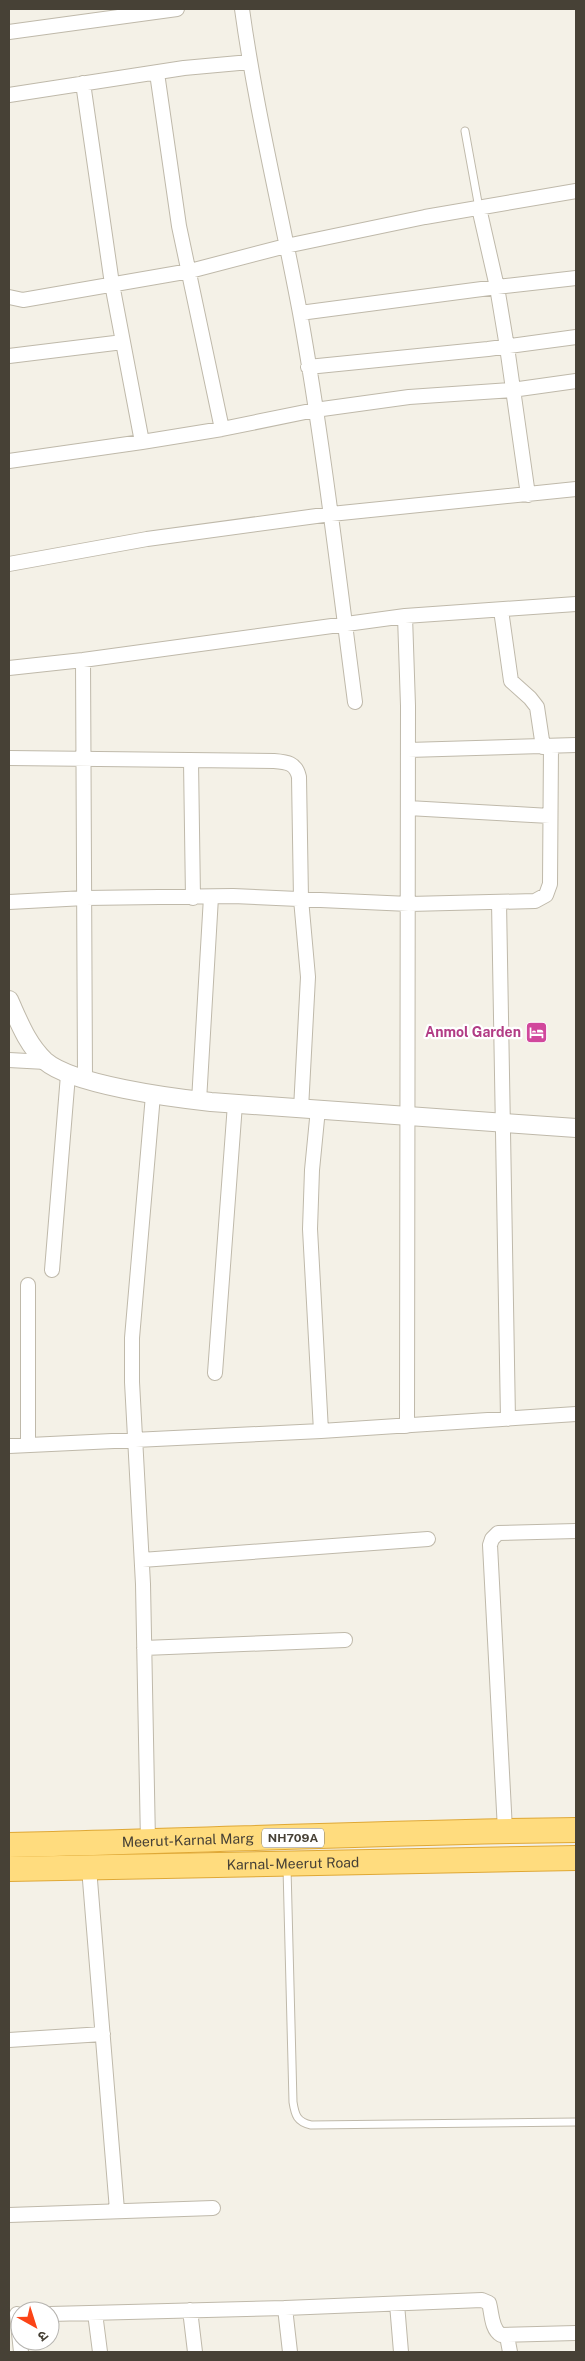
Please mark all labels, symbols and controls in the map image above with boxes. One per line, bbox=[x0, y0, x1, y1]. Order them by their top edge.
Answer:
hotel icon: Anmol Garden bbox=[525, 1020, 549, 1044]
place label: Anmol Garden bbox=[425, 1024, 521, 1040]
road number: NH709A bbox=[262, 1829, 324, 1848]
street label: Meerut-Karnal Marg bbox=[122, 1830, 255, 1850]
street label: Karnal- Meerut Road bbox=[226, 1854, 359, 1873]
north arrow bbox=[10, 2301, 60, 2351]
text: उ bbox=[34, 2327, 51, 2345]

